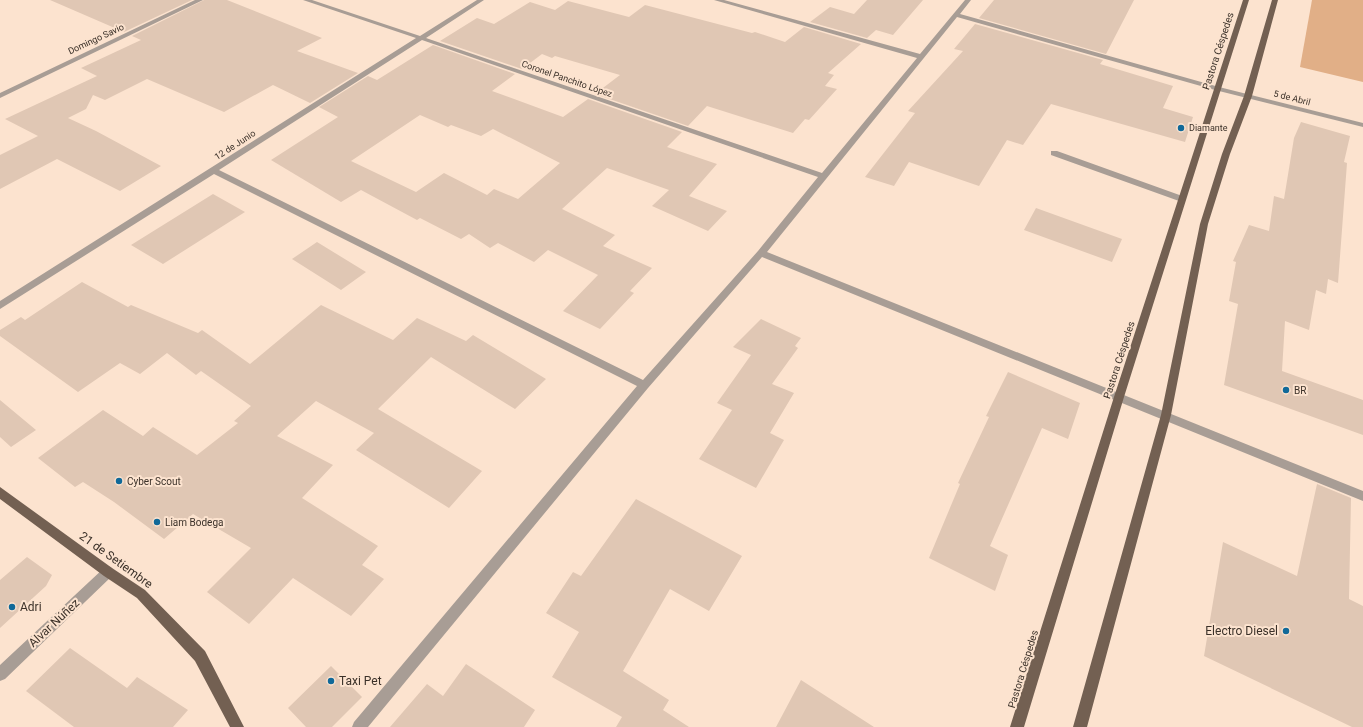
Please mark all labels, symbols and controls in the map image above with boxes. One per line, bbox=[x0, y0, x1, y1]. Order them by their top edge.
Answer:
street label: Pastora Céspedes bbox=[1200, 11, 1236, 91]
street label: Domingo Savio bbox=[67, 22, 125, 56]
street label: Coronel Panchito López bbox=[520, 59, 614, 99]
street label: 5 de Abril bbox=[1272, 89, 1312, 107]
marker: Diamante bbox=[1176, 123, 1186, 133]
place label: Diamante bbox=[1189, 123, 1228, 133]
street label: 12 de Junio bbox=[213, 128, 257, 162]
street label: Pastora Céspedes bbox=[1101, 320, 1137, 400]
marker: BR bbox=[1281, 385, 1291, 395]
place label: BR bbox=[1294, 385, 1306, 396]
marker: Cyber Scout bbox=[114, 476, 124, 486]
place label: Cyber Scout bbox=[127, 476, 181, 487]
marker: Liam Bodega bbox=[152, 517, 162, 527]
place label: Liam Bodega bbox=[165, 517, 223, 528]
street label: 21 de Setiembre bbox=[77, 529, 155, 591]
street label: Alvar Núñez bbox=[26, 596, 82, 650]
place label: Adri bbox=[20, 600, 42, 614]
marker: Adri bbox=[7, 602, 17, 612]
place label: Electro Diesel bbox=[1205, 624, 1278, 638]
marker: Electro Diesel bbox=[1281, 626, 1291, 636]
street label: Pastora Céspedes bbox=[1006, 629, 1040, 709]
place label: Taxi Pet bbox=[339, 674, 382, 688]
marker: Taxi Pet bbox=[326, 676, 336, 686]

